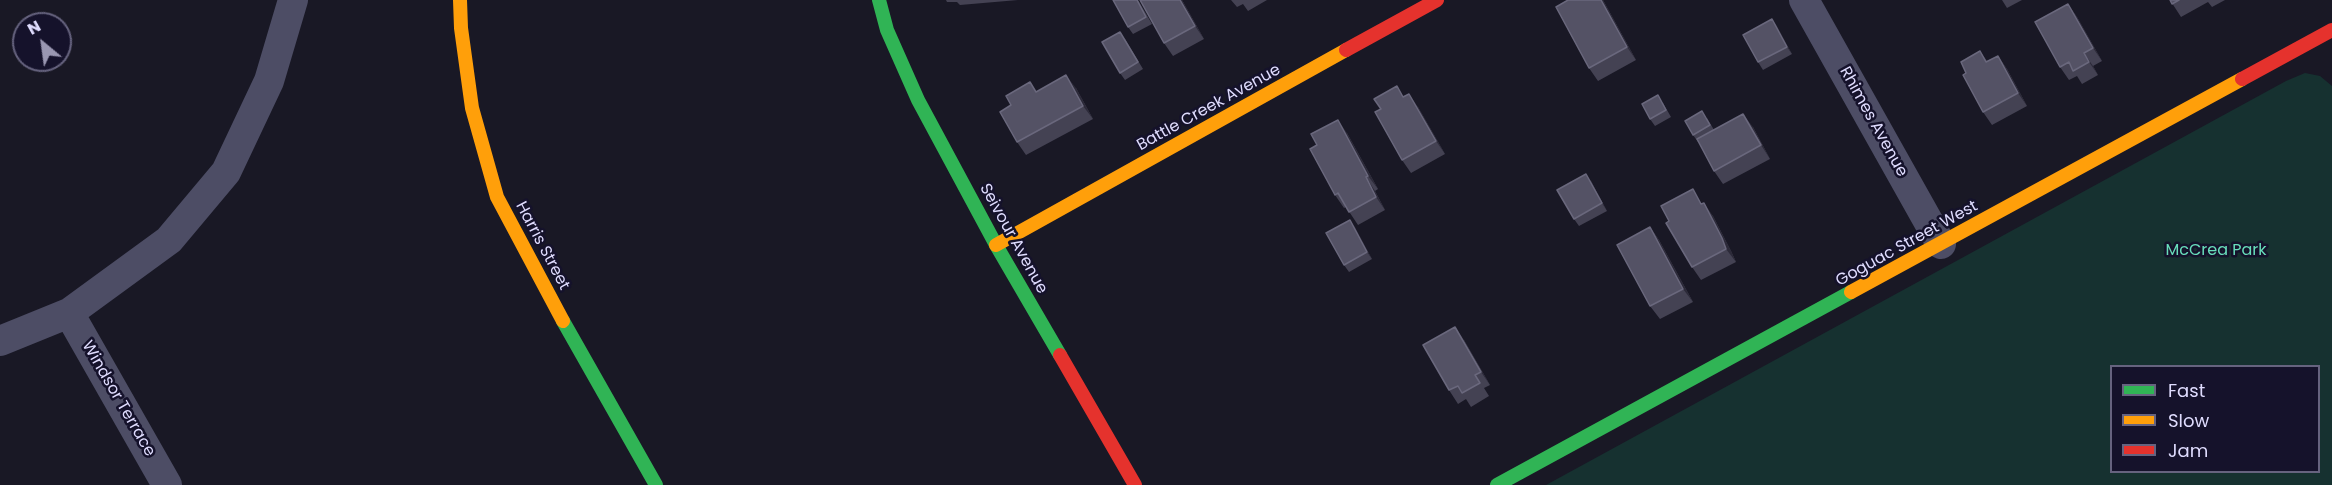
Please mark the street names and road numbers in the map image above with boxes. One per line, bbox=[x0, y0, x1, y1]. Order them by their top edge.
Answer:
street label: Battle Creek Avenue bbox=[1134, 61, 1284, 155]
street label: Rhimes Avenue bbox=[1835, 64, 1911, 180]
street label: Seivour Avenue bbox=[975, 181, 1051, 297]
street label: Goguac Street West bbox=[1833, 197, 1981, 291]
street label: Harris Street bbox=[511, 199, 573, 293]
street label: Windsor Terrace bbox=[77, 338, 159, 460]

